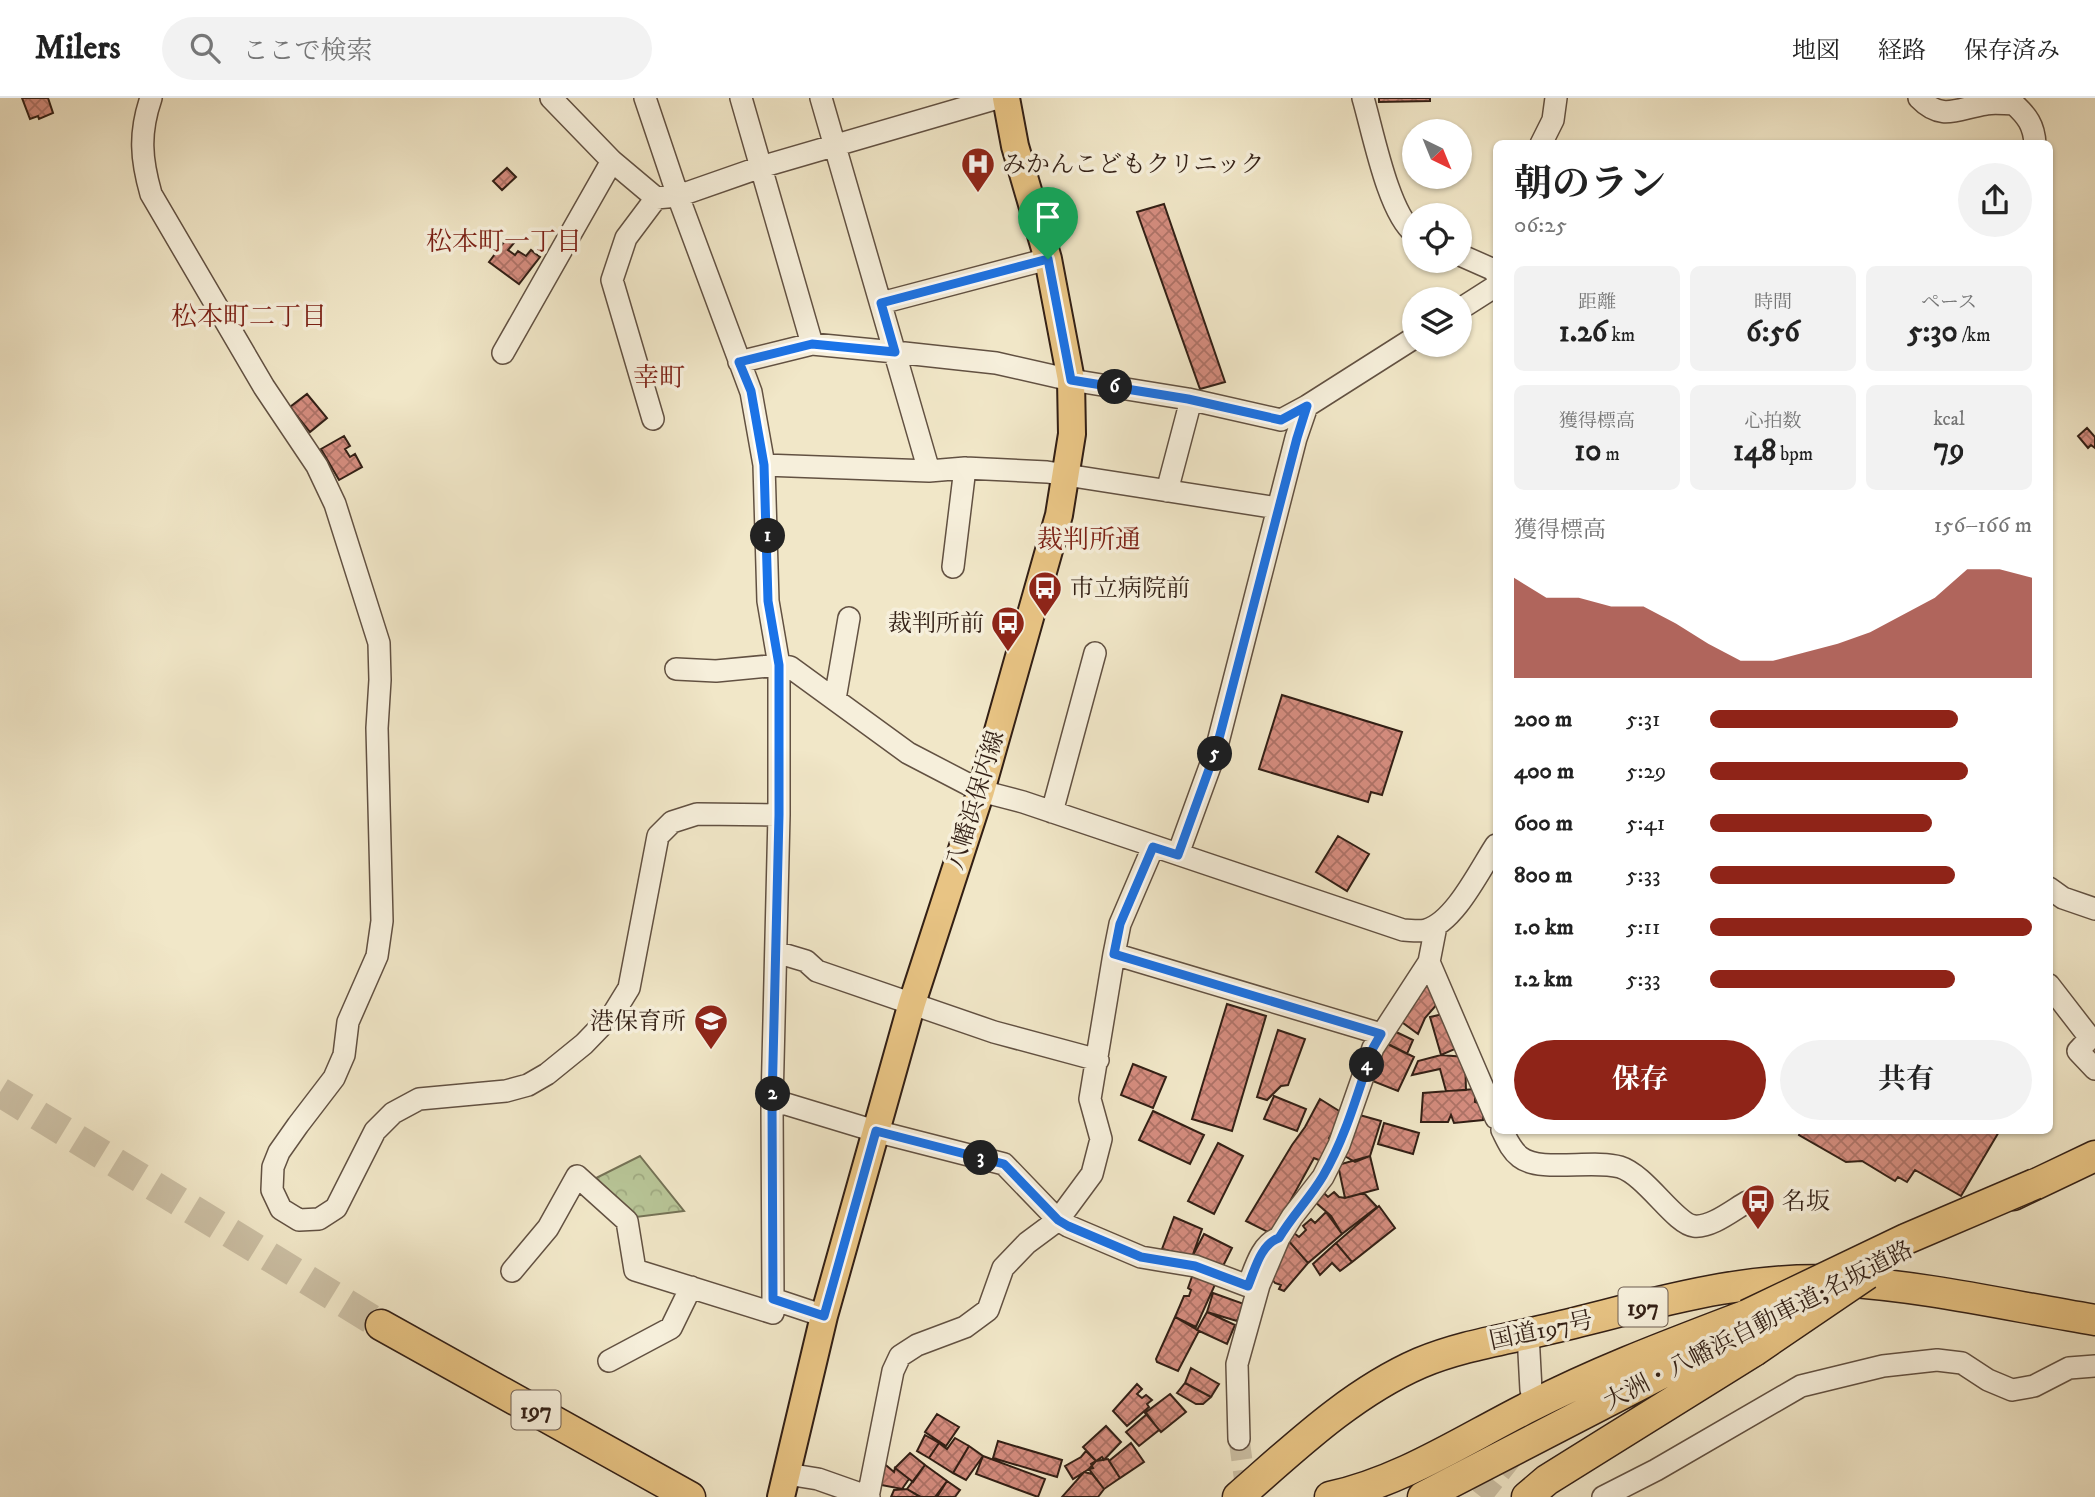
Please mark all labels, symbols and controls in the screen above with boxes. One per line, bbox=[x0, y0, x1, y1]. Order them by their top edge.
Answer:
search box bbox=[162, 17, 652, 80]
text: Milers bbox=[35, 28, 120, 69]
icon: search bbox=[186, 29, 224, 67]
text: ここで検索 bbox=[242, 35, 372, 68]
text: 地図 bbox=[1792, 36, 1840, 66]
text: 経路 bbox=[1878, 36, 1926, 66]
text: 保存済み bbox=[1964, 36, 2060, 66]
north arrow bbox=[1402, 119, 1472, 189]
map controls bbox=[1402, 119, 1472, 357]
hospital icon: みかんこどもクリニック bbox=[959, 145, 997, 194]
place label: みかんこどもクリニック bbox=[1002, 150, 1265, 180]
text: 朝のラン bbox=[1514, 161, 1666, 209]
button: share bbox=[1958, 163, 2032, 237]
pin bbox=[1018, 187, 1078, 259]
icon: arrive bbox=[1029, 198, 1067, 236]
button: locate bbox=[1402, 203, 1472, 273]
text: 06:25 bbox=[1514, 211, 1567, 240]
district label: 松本町一丁目 bbox=[426, 226, 582, 259]
button: layers bbox=[1402, 287, 1472, 357]
text: 距離 bbox=[1578, 291, 1616, 314]
text: 時間 bbox=[1754, 291, 1792, 314]
text: ペース bbox=[1921, 291, 1977, 314]
district label: 松本町二丁目 bbox=[171, 301, 327, 334]
text: 1.26 bbox=[1559, 314, 1607, 351]
text: 6:56 bbox=[1746, 314, 1800, 351]
text: 5:30 bbox=[1907, 314, 1958, 351]
text: km bbox=[1607, 324, 1635, 347]
text: /km bbox=[1958, 324, 1991, 347]
district label: 幸町 bbox=[633, 362, 685, 395]
pin: 6 bbox=[1098, 370, 1132, 404]
text: 6 bbox=[1110, 375, 1119, 398]
text: kcal bbox=[1933, 408, 1965, 431]
text: 獲得標高 bbox=[1559, 410, 1635, 433]
text: 心拍数 bbox=[1744, 410, 1802, 433]
text: 79 bbox=[1934, 431, 1964, 468]
text: 10 bbox=[1574, 433, 1601, 470]
text: 148 bbox=[1733, 433, 1776, 470]
text: m bbox=[1601, 443, 1620, 466]
text: bpm bbox=[1776, 443, 1813, 466]
text: 156–166 m bbox=[1934, 511, 2032, 540]
text: 獲得標高 bbox=[1514, 516, 1606, 545]
pin: 1 bbox=[750, 518, 786, 554]
text: 1 bbox=[764, 524, 771, 547]
district label: 裁判所通 bbox=[1037, 524, 1141, 557]
bus stop icon: 市立病院前 bbox=[1026, 569, 1064, 618]
place label: 市立病院前 bbox=[1070, 574, 1190, 604]
bus stop icon: 裁判所前 bbox=[989, 604, 1027, 653]
place label: 裁判所前 bbox=[888, 609, 984, 639]
text: 200 m bbox=[1514, 705, 1572, 734]
text: 5:31 bbox=[1626, 705, 1660, 734]
street label: 八幡浜保内線 bbox=[941, 727, 1011, 874]
pin: 5 bbox=[1198, 736, 1232, 772]
text: 5 bbox=[1210, 742, 1219, 765]
text: 400 m bbox=[1514, 757, 1574, 786]
text: 5:29 bbox=[1626, 757, 1666, 786]
text: 600 m bbox=[1514, 809, 1573, 838]
text: 5:41 bbox=[1626, 809, 1665, 838]
text: 800 m bbox=[1514, 861, 1572, 890]
text: 5:33 bbox=[1626, 861, 1661, 890]
text: 1.0 km bbox=[1514, 913, 1574, 942]
text: 5:11 bbox=[1626, 913, 1660, 942]
text: 1.2 km bbox=[1514, 965, 1573, 994]
text: 5:33 bbox=[1626, 965, 1661, 994]
school or university icon: 港保育所 bbox=[692, 1002, 730, 1051]
place label: 港保育所 bbox=[590, 1007, 686, 1037]
button: 保存 bbox=[1514, 1040, 1766, 1120]
button: 共有 bbox=[1780, 1040, 2032, 1120]
pin: 4 bbox=[1350, 1048, 1384, 1082]
text: 4 bbox=[1361, 1053, 1372, 1076]
pin: 2 bbox=[756, 1076, 790, 1112]
text: 2 bbox=[768, 1082, 777, 1105]
pin: 3 bbox=[964, 1140, 998, 1176]
text: 3 bbox=[977, 1146, 984, 1169]
bus stop icon: 名坂 bbox=[1739, 1182, 1777, 1231]
place label: 名坂 bbox=[1782, 1187, 1830, 1217]
street label: 大洲・八幡浜自動車道;名坂道路 bbox=[1599, 1235, 1918, 1417]
road number: 197 bbox=[1618, 1288, 1668, 1326]
street label: 国道197号 bbox=[1487, 1305, 1596, 1357]
road number: 197 bbox=[512, 1390, 560, 1429]

